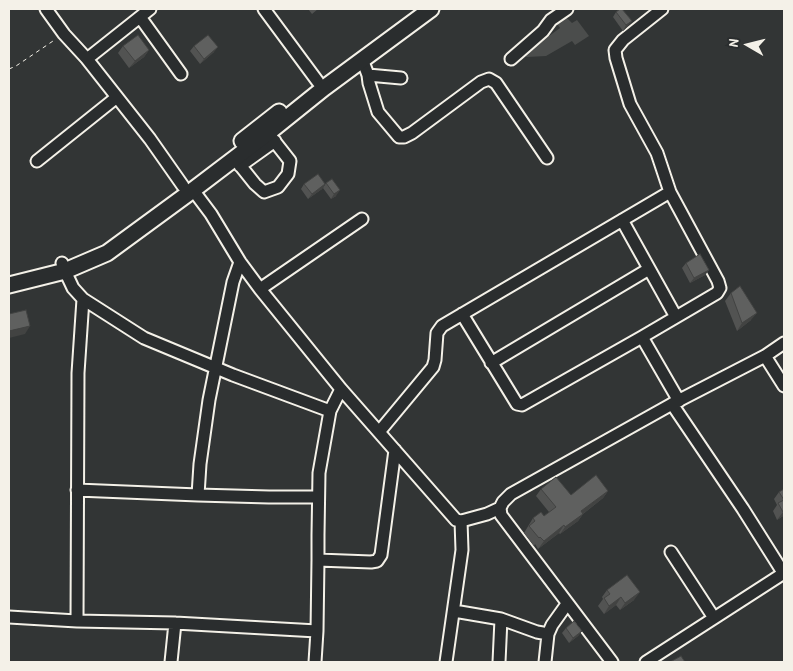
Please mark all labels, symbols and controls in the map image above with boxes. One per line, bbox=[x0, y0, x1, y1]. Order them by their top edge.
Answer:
north arrow bbox=[723, 20, 773, 70]
text: N bbox=[723, 38, 743, 48]

